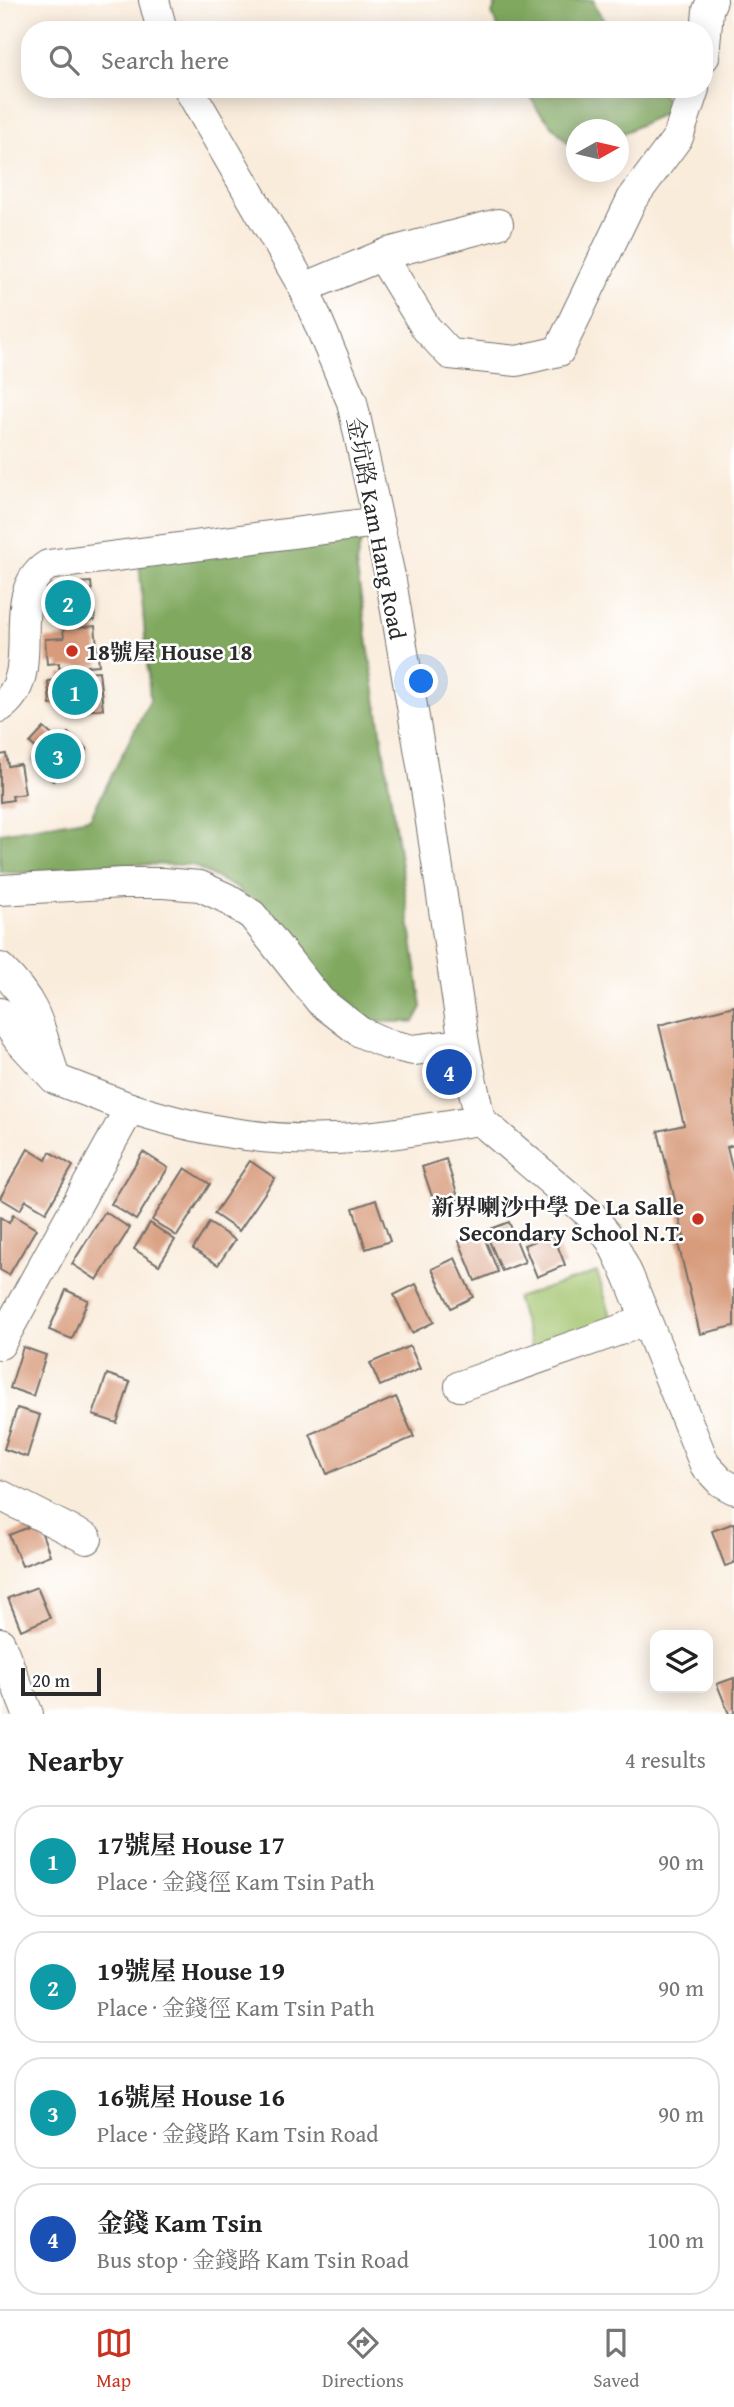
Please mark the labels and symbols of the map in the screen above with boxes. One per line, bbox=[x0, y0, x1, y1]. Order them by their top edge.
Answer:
north arrow bbox=[566, 119, 629, 182]
street label: 金坑路 Kam Hang Road bbox=[339, 414, 415, 643]
pin: 2 bbox=[45, 577, 91, 629]
place label: 18號屋 House 18 bbox=[86, 635, 252, 668]
marker: 18號屋 House 18 bbox=[64, 643, 80, 659]
your location bbox=[404, 664, 438, 698]
pin: 1 bbox=[52, 666, 98, 718]
pin: 3 bbox=[35, 730, 81, 782]
pin: 4 bbox=[426, 1046, 472, 1098]
place label: 新界喇沙中學 De La Salle Secondary School N.T. bbox=[431, 1190, 684, 1249]
marker: 新界喇沙中學 De La Salle Secondary School N.T. bbox=[690, 1211, 706, 1227]
scale bar bbox=[21, 1665, 102, 1697]

